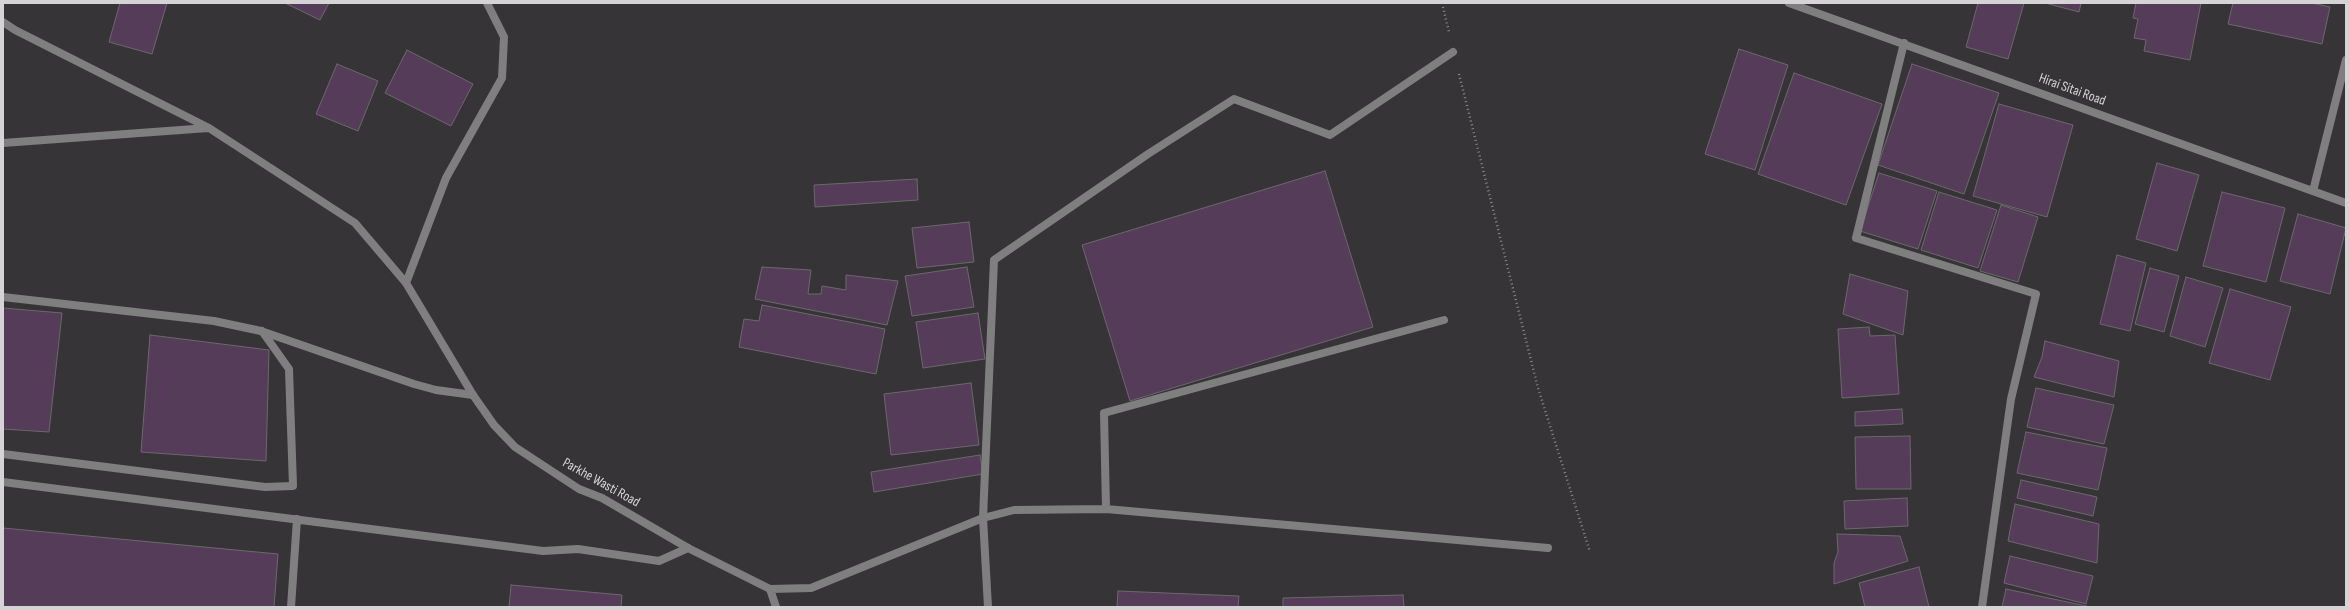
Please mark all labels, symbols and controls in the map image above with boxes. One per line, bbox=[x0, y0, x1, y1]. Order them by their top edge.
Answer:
street label: Hirai Sitai Road bbox=[2036, 70, 2108, 110]
street label: Parkhe Wasti Road bbox=[559, 455, 643, 511]

